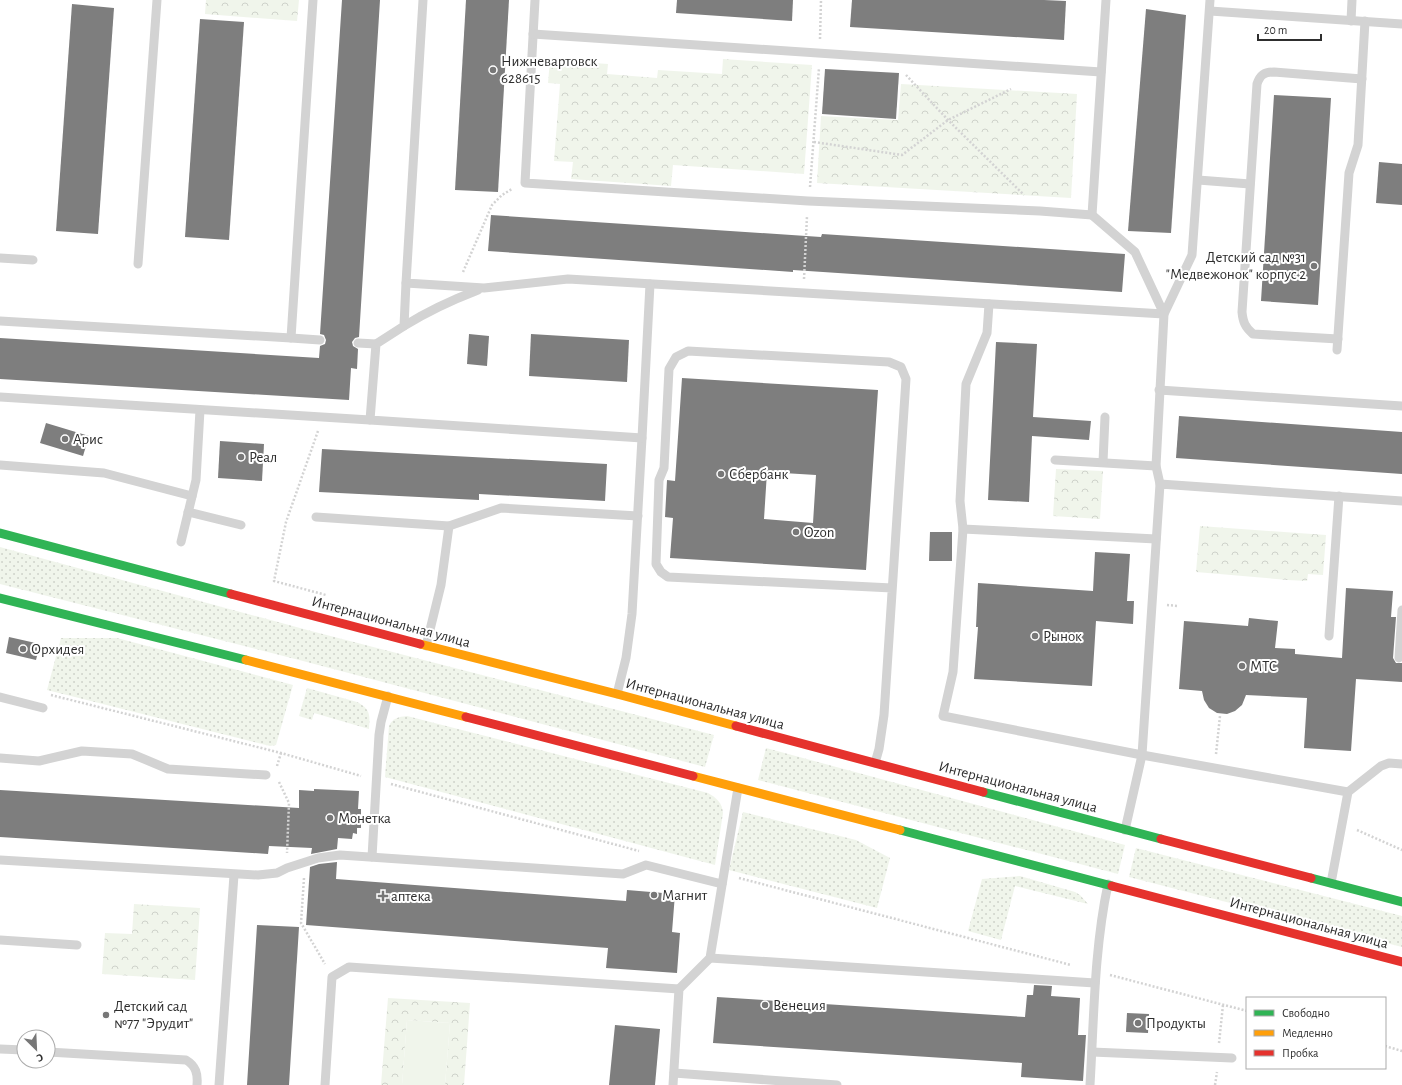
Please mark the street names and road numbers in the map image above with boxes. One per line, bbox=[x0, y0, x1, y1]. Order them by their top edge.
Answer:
street label: Интернациональная улица bbox=[310, 594, 472, 650]
street label: Интернациональная улица bbox=[624, 676, 786, 732]
street label: Интернациональная улица bbox=[937, 759, 1099, 815]
street label: Интернациональная улица bbox=[1228, 895, 1390, 951]

